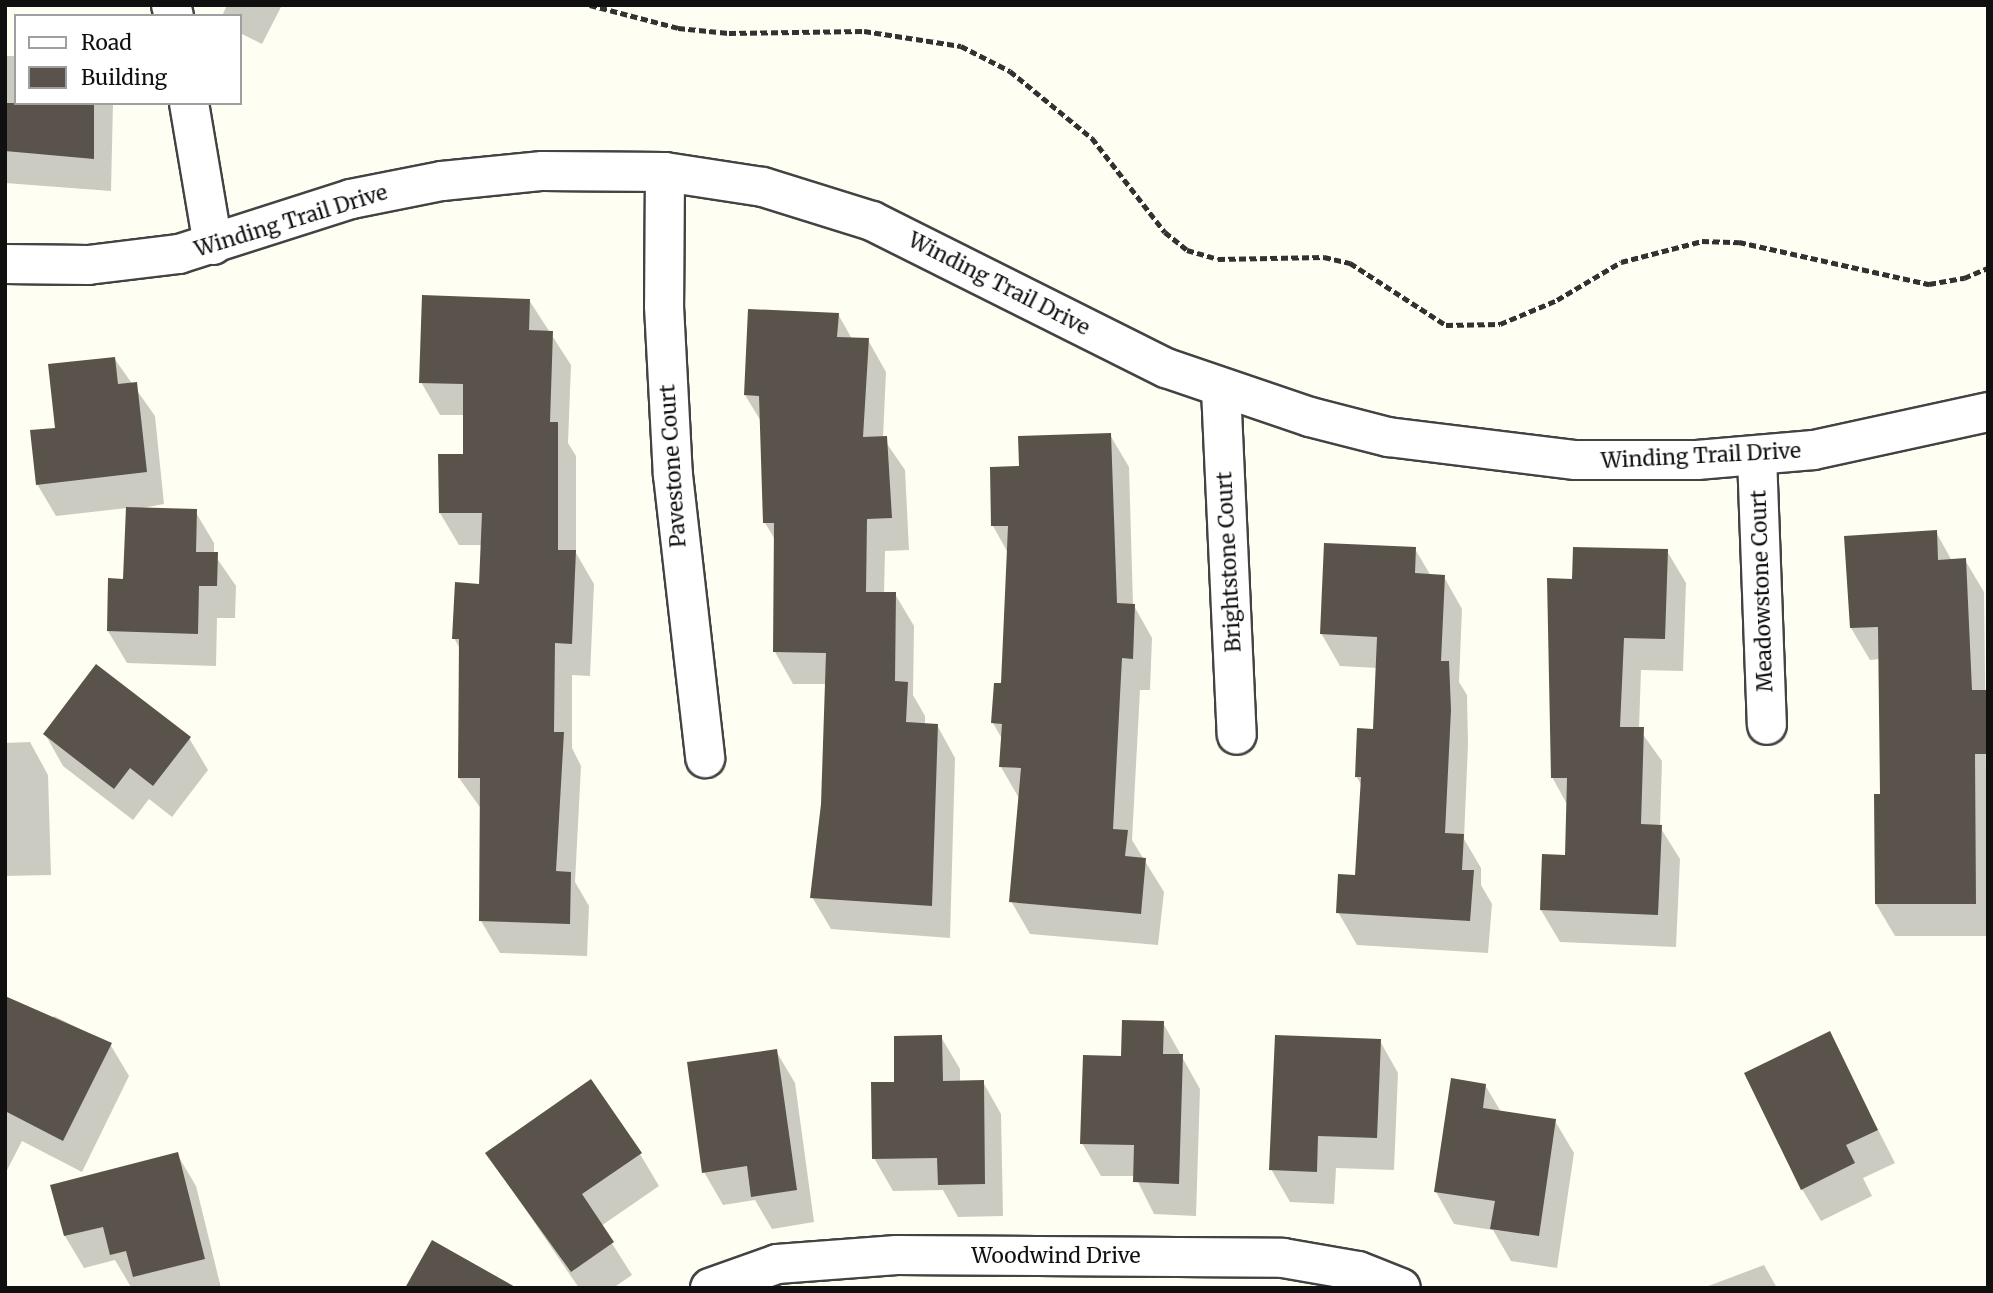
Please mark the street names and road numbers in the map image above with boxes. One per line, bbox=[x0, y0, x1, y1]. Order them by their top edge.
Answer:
street label: Winding Trail Drive bbox=[192, 180, 390, 262]
street label: Winding Trail Drive bbox=[904, 227, 1094, 341]
street label: Pavestone Court bbox=[655, 383, 691, 549]
street label: Winding Trail Drive bbox=[1600, 438, 1802, 474]
street label: Brightstone Court bbox=[1212, 471, 1246, 653]
street label: Meadowstone Court bbox=[1746, 489, 1778, 693]
street label: Woodwind Drive bbox=[972, 1243, 1140, 1269]

